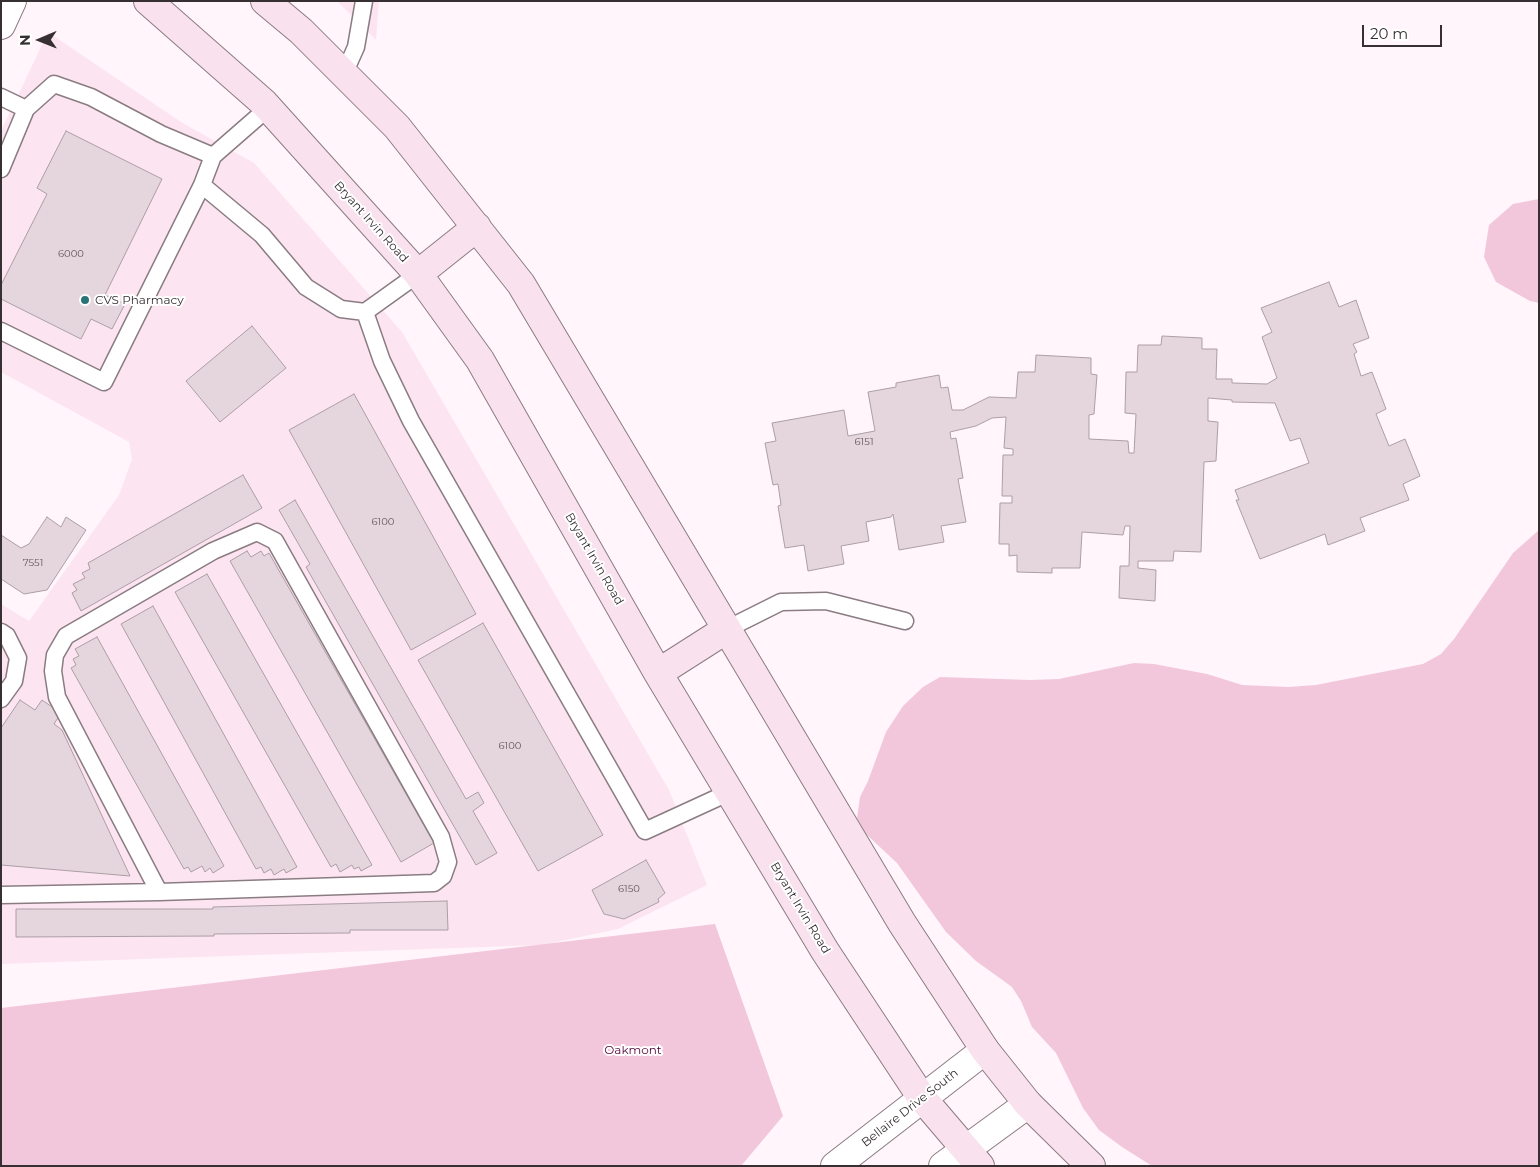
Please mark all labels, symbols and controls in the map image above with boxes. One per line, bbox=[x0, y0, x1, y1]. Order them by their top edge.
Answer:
north arrow bbox=[15, 15, 65, 65]
scale bar bbox=[1365, 15, 1445, 47]
text: 20 m bbox=[1370, 24, 1408, 43]
text: N bbox=[16, 34, 34, 46]
street label: Bryant Irvin Road bbox=[331, 178, 411, 266]
house number: 6000 bbox=[58, 248, 84, 260]
place label: CVS Pharmacy bbox=[95, 293, 184, 307]
marker: CVS Pharmacy bbox=[79, 294, 91, 306]
house number: 6151 bbox=[855, 436, 873, 448]
street label: Bryant Irvin Road bbox=[562, 510, 626, 608]
house number: 6100 bbox=[372, 516, 394, 528]
house number: 7551 bbox=[23, 557, 43, 569]
house number: 6100 bbox=[499, 740, 521, 752]
street label: Bryant Irvin Road bbox=[767, 860, 833, 956]
house number: 6150 bbox=[618, 883, 640, 895]
park label: Oakmont bbox=[604, 1043, 662, 1057]
street label: Bellaire Drive South bbox=[859, 1066, 961, 1150]

